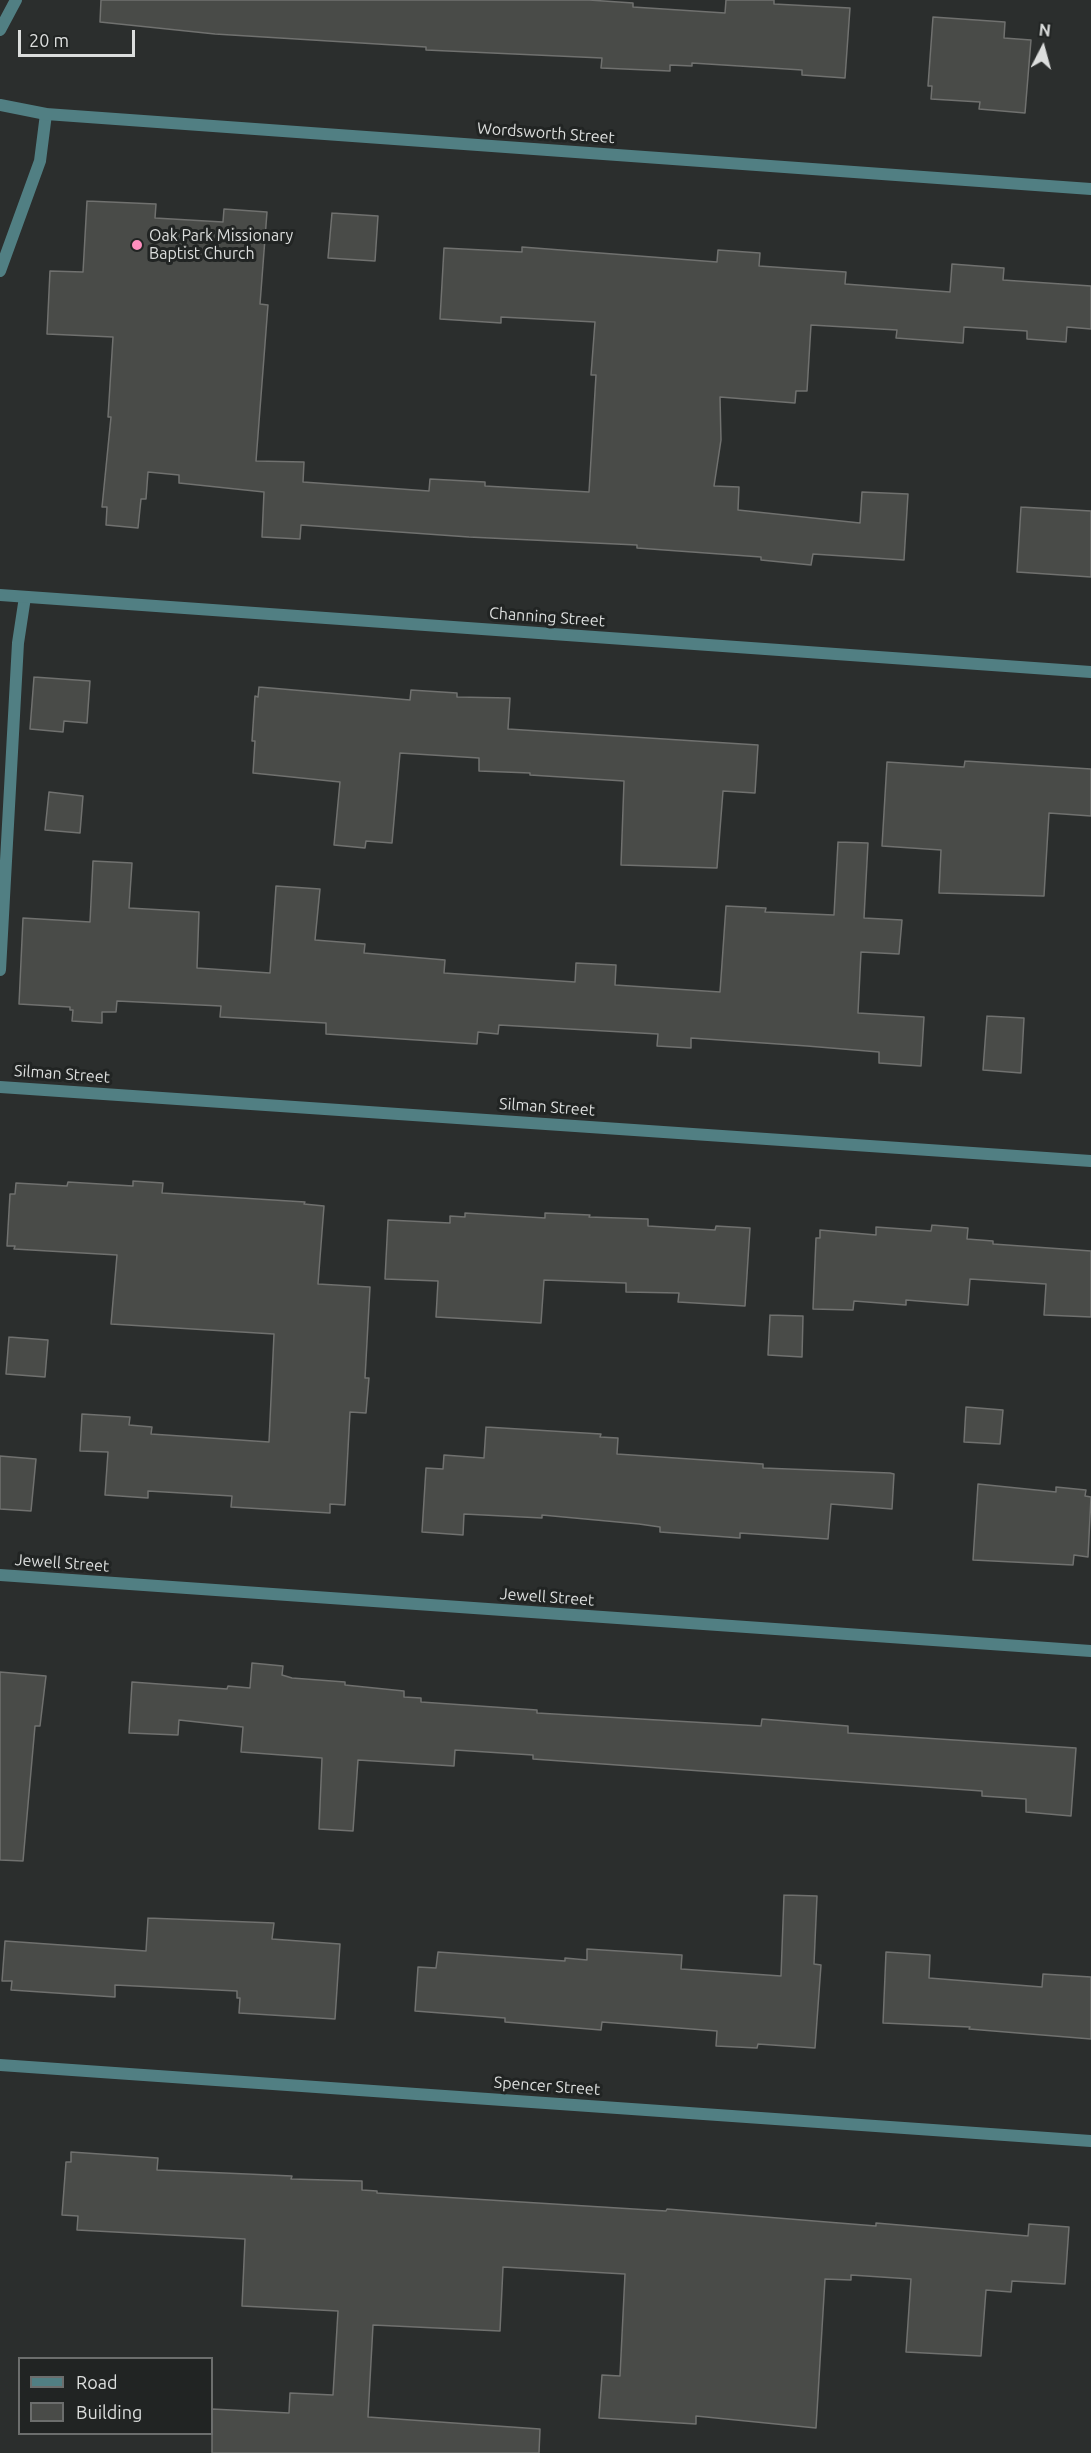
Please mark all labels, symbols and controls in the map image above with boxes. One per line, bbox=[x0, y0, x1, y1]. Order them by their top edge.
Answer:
scale bar bbox=[21, 18, 138, 56]
north arrow bbox=[1013, 18, 1073, 78]
text: N bbox=[1038, 21, 1052, 40]
text: 20 m bbox=[29, 30, 69, 50]
street label: Wordsworth Street bbox=[477, 119, 615, 147]
place label: Oak Park Missionary Baptist Church bbox=[149, 226, 293, 264]
marker: Oak Park Missionary Baptist Church bbox=[130, 238, 144, 252]
street label: Channing Street bbox=[488, 603, 606, 631]
street label: Silman Street bbox=[13, 1061, 111, 1087]
street label: Silman Street bbox=[498, 1094, 596, 1120]
street label: Jewell Street bbox=[14, 1550, 110, 1576]
street label: Jewell Street bbox=[499, 1584, 595, 1610]
street label: Spencer Street bbox=[493, 2073, 601, 2099]
legend bbox=[18, 2357, 213, 2435]
text: Road bbox=[76, 2372, 118, 2392]
text: Building bbox=[76, 2402, 142, 2422]

